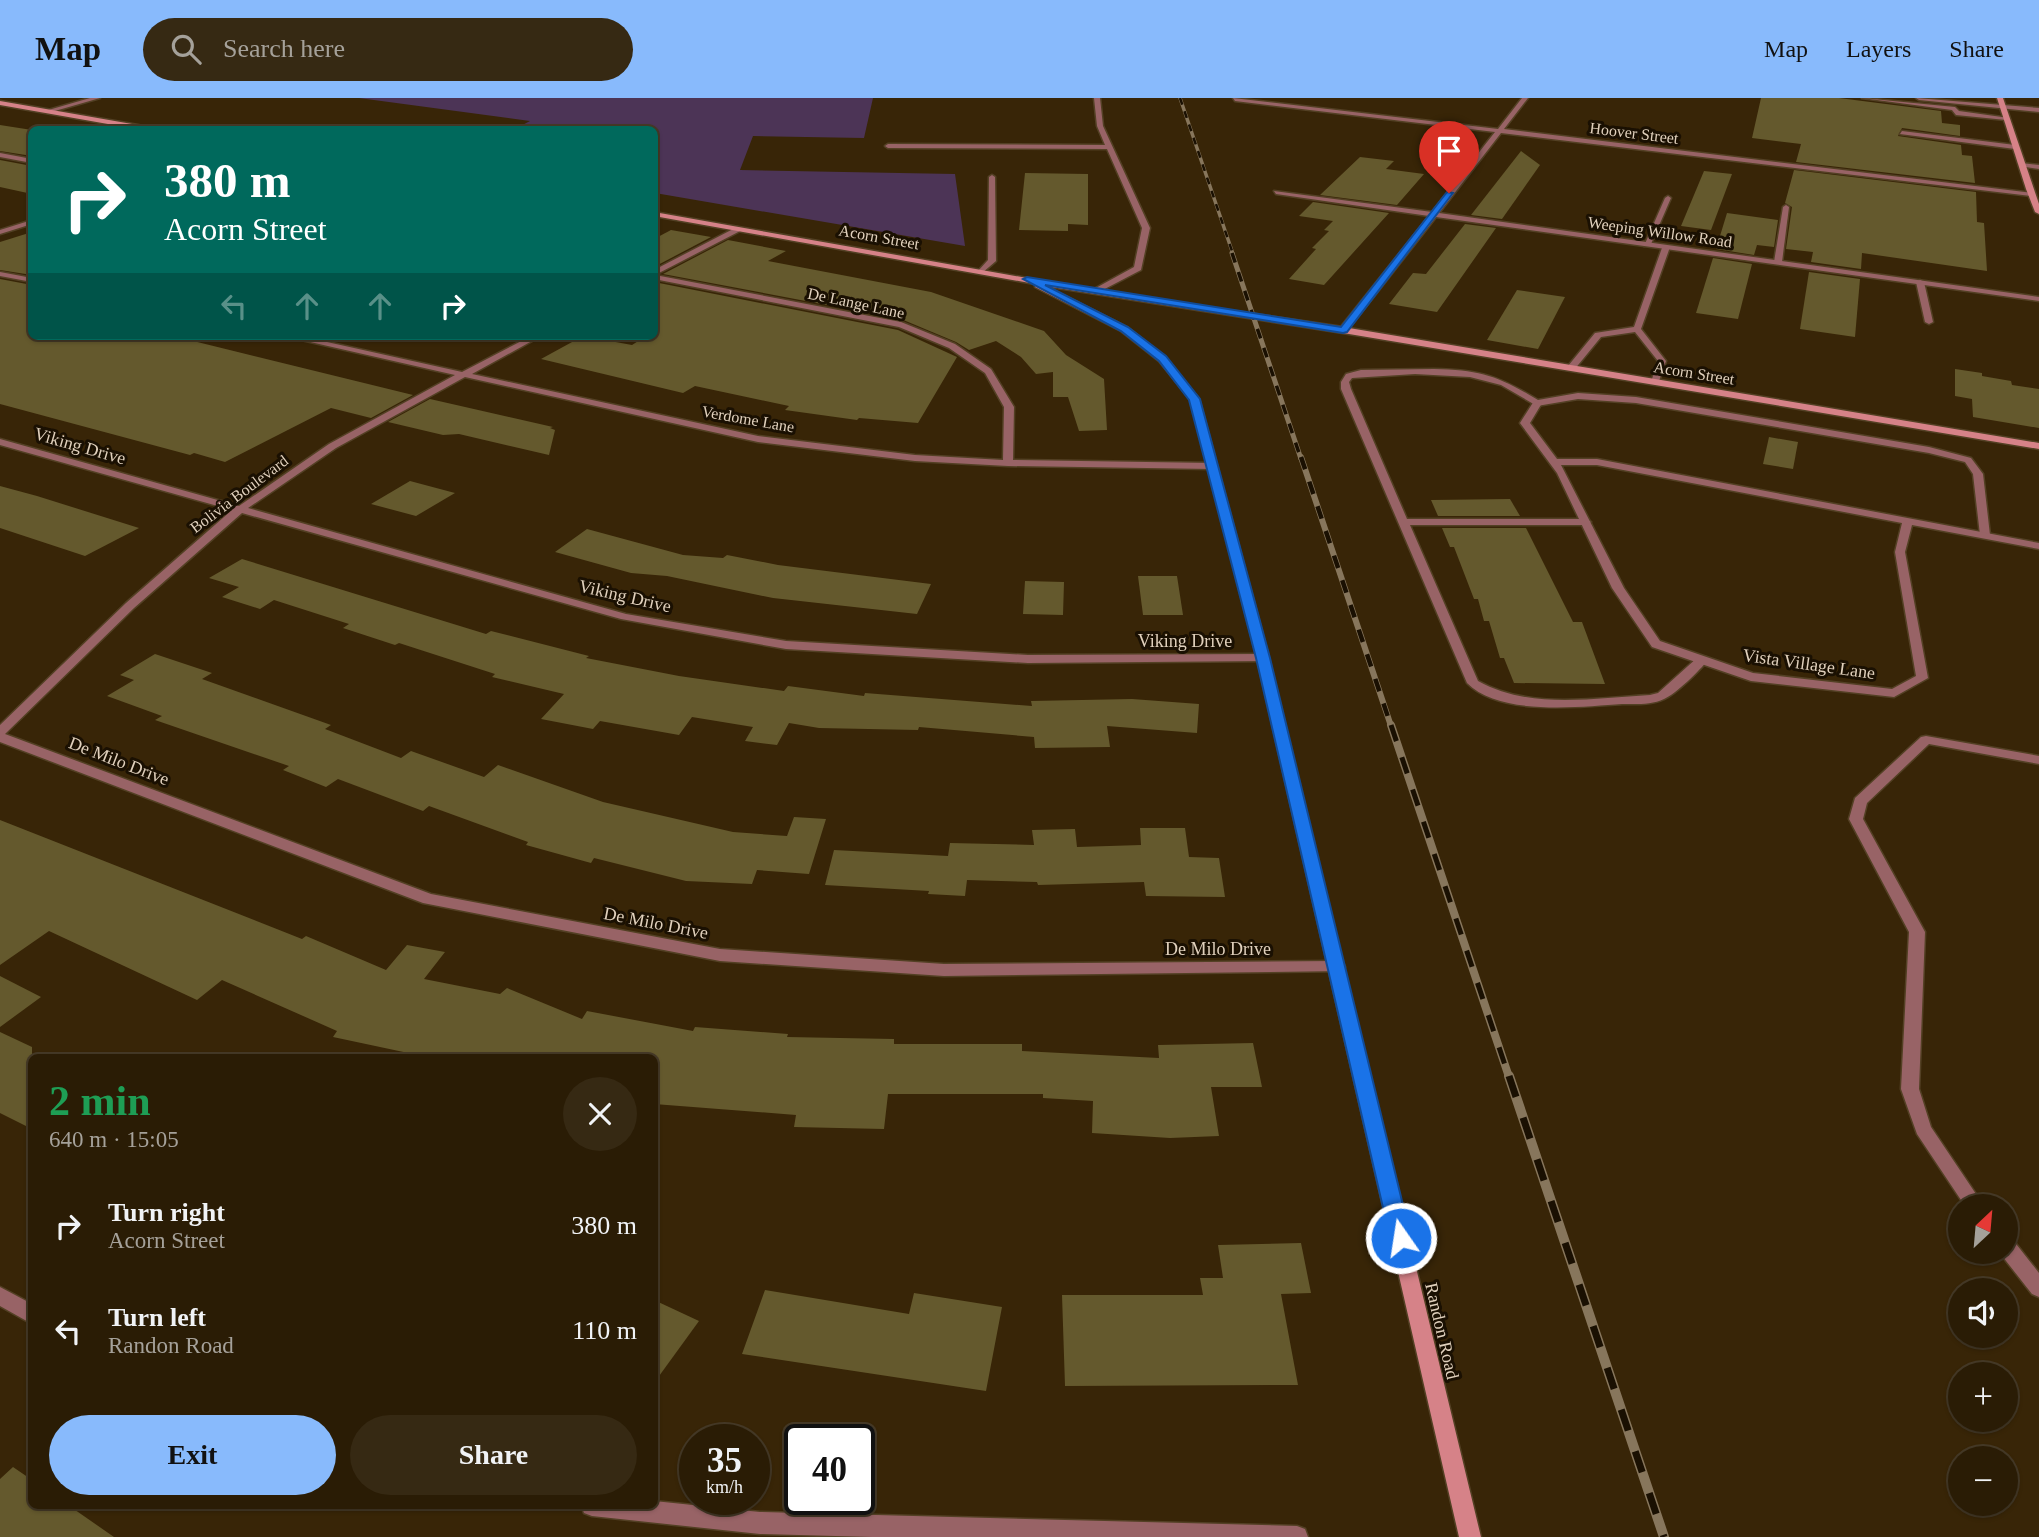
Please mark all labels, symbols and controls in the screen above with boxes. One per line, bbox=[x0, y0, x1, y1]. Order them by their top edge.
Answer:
search box bbox=[143, 18, 633, 81]
icon: search bbox=[167, 30, 205, 68]
text: Map bbox=[35, 31, 101, 67]
text: Search here bbox=[223, 34, 345, 63]
text: Map bbox=[1764, 36, 1808, 62]
text: Layers bbox=[1846, 36, 1911, 62]
text: Share bbox=[1949, 36, 2004, 62]
street label: Hoover Street bbox=[1589, 119, 1680, 147]
pin bbox=[1419, 121, 1479, 193]
icon: arrive bbox=[1430, 132, 1468, 170]
text: 380 m bbox=[164, 153, 291, 208]
icon: right bbox=[49, 154, 140, 245]
text: Acorn Street bbox=[164, 211, 327, 247]
street label: Weeping Willow Road bbox=[1587, 213, 1733, 252]
street label: Acorn Street bbox=[837, 222, 921, 253]
street label: De Lange Lane bbox=[806, 284, 906, 323]
icon: left bbox=[215, 287, 253, 325]
icon: ahead bbox=[288, 287, 326, 325]
icon: ahead bbox=[361, 287, 399, 325]
icon: right bbox=[434, 287, 472, 325]
street label: Acorn Street bbox=[1653, 358, 1736, 388]
street label: Verdome Lane bbox=[700, 402, 796, 436]
street label: Viking Drive bbox=[32, 423, 128, 469]
street label: Bolivia Boulevard bbox=[187, 452, 291, 536]
street label: Viking Drive bbox=[577, 576, 673, 616]
street label: Viking Drive bbox=[1138, 631, 1232, 651]
street label: Vista Village Lane bbox=[1742, 645, 1876, 683]
street label: De Milo Drive bbox=[66, 733, 172, 789]
street label: De Milo Drive bbox=[602, 903, 710, 943]
street label: De Milo Drive bbox=[1165, 939, 1271, 959]
button: close bbox=[563, 1077, 637, 1151]
text: 2 min bbox=[49, 1078, 151, 1124]
text: 640 m · 15:05 bbox=[49, 1127, 179, 1152]
north arrow bbox=[1948, 1194, 2018, 1264]
map controls bbox=[1948, 1194, 2018, 1516]
text: Turn right bbox=[108, 1198, 225, 1227]
position arrow bbox=[1364, 1201, 1438, 1275]
icon: right bbox=[49, 1207, 87, 1245]
text: 380 m bbox=[571, 1211, 637, 1240]
text: Acorn Street bbox=[108, 1228, 225, 1253]
button: sound bbox=[1948, 1278, 2018, 1348]
street label: Randon Road bbox=[1421, 1281, 1463, 1381]
text: Turn left bbox=[108, 1303, 206, 1332]
icon: left bbox=[49, 1312, 87, 1350]
text: 110 m bbox=[572, 1316, 637, 1345]
text: Randon Road bbox=[108, 1333, 234, 1358]
button: + bbox=[1948, 1362, 2018, 1432]
button: Exit bbox=[49, 1415, 336, 1495]
button: Share bbox=[350, 1415, 637, 1495]
speed limit sign: 40 bbox=[784, 1424, 875, 1515]
text: 35 bbox=[707, 1441, 742, 1480]
button: − bbox=[1948, 1446, 2018, 1516]
text: km/h bbox=[706, 1477, 743, 1497]

